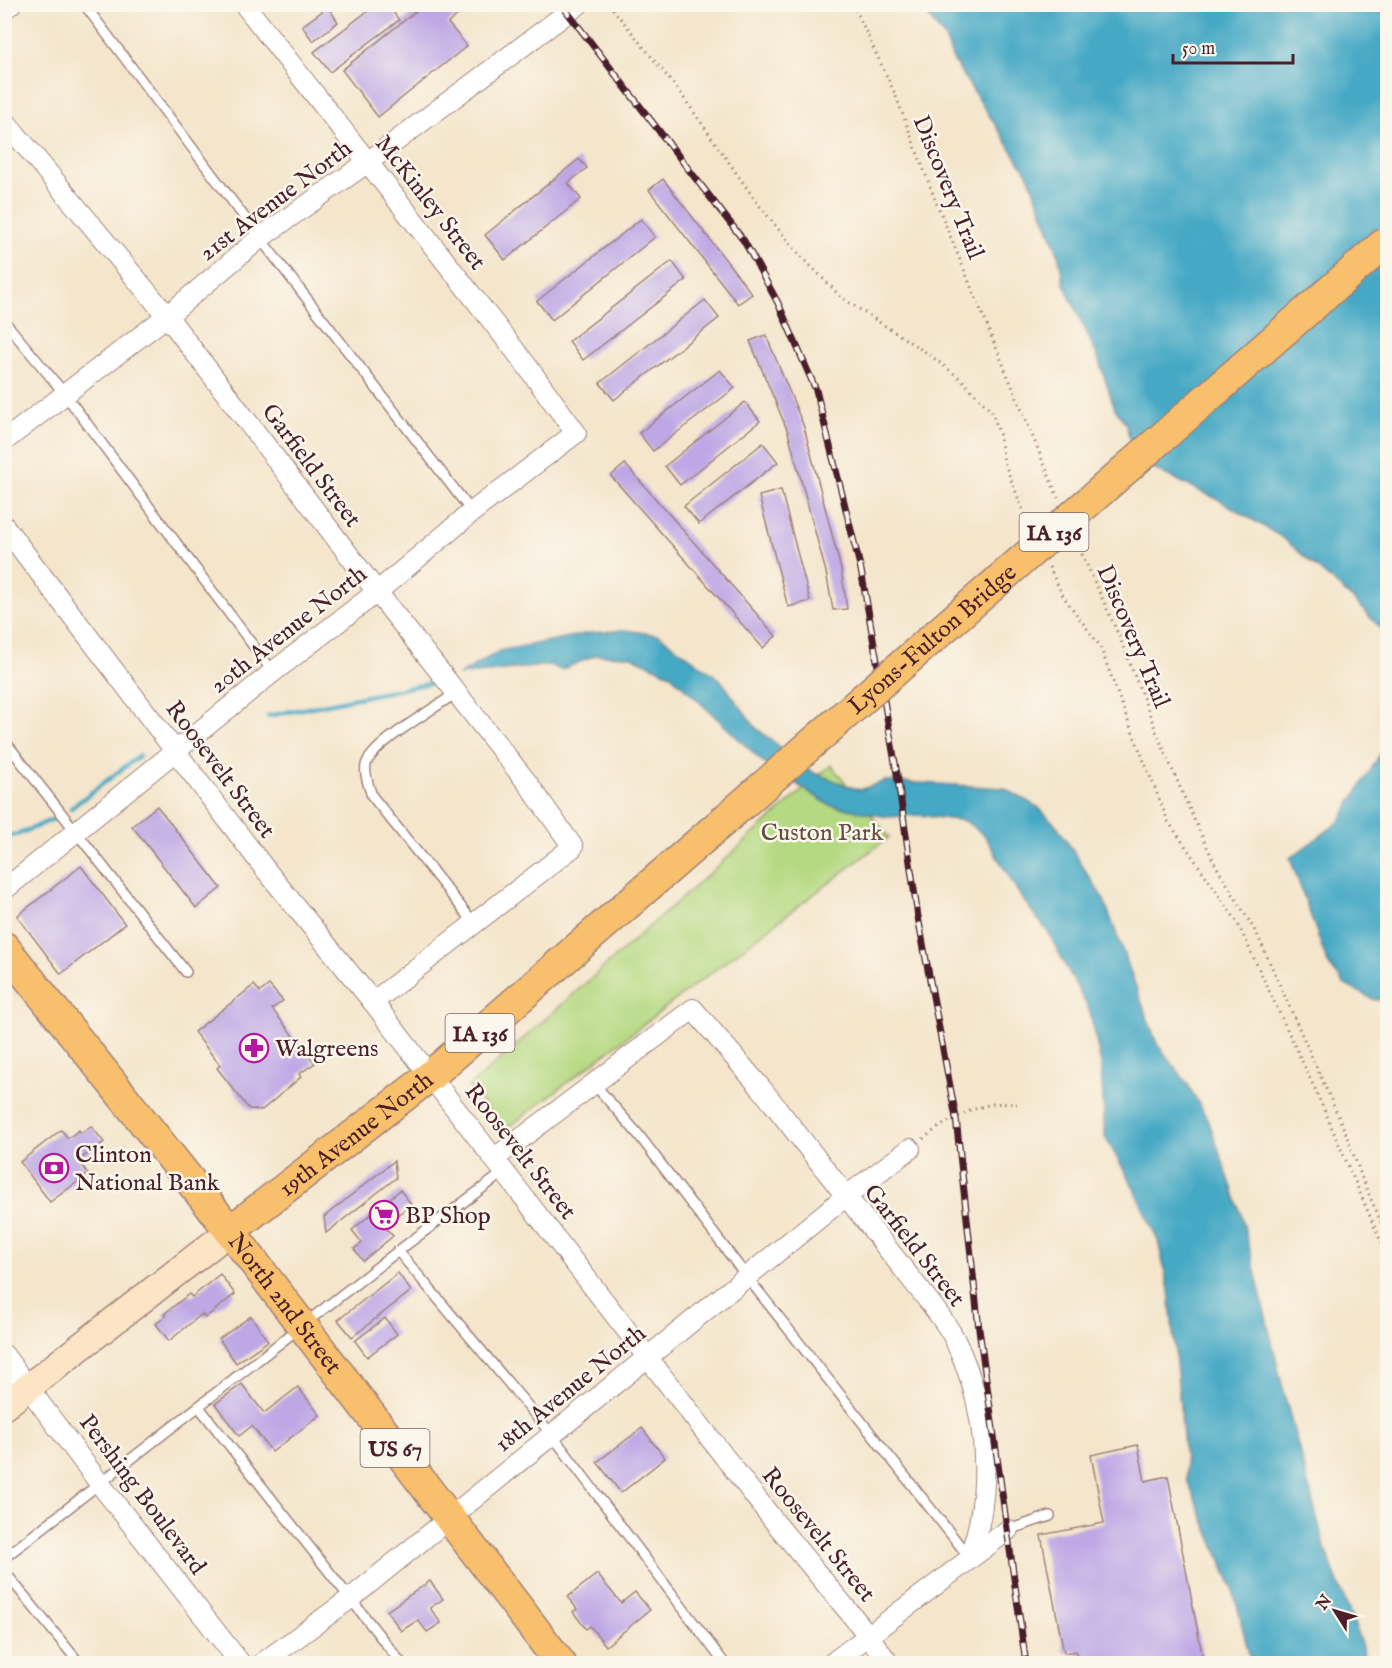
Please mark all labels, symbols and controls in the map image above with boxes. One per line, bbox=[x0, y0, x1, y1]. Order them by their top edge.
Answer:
scale bar bbox=[1173, 27, 1293, 65]
text: 50 m bbox=[1182, 38, 1215, 61]
street label: Discovery Trail bbox=[905, 111, 991, 264]
street label: McKinley Street bbox=[367, 129, 492, 277]
street label: 21st Avenue North bbox=[193, 133, 359, 269]
street label: Garfield Street bbox=[254, 398, 368, 534]
road number: IA 136 bbox=[1020, 513, 1088, 551]
street label: Lyons-Fulton Bridge bbox=[842, 558, 1024, 722]
street label: 20th Avenue North bbox=[204, 559, 374, 701]
street label: Discovery Trail bbox=[1089, 560, 1177, 713]
street label: Roosevelt Street bbox=[158, 695, 282, 845]
park label: Custon Park bbox=[761, 818, 884, 849]
road number: IA 136 bbox=[446, 1014, 514, 1052]
pharmacy icon: Walgreens bbox=[238, 1032, 270, 1064]
place label: Walgreens bbox=[275, 1034, 378, 1065]
street label: 19th Avenue North bbox=[273, 1065, 440, 1204]
street label: Roosevelt Street bbox=[457, 1077, 583, 1226]
place label: Clinton National Bank bbox=[75, 1140, 220, 1199]
bank icon: Clinton National Bank bbox=[38, 1152, 70, 1184]
street label: Garfield Street bbox=[856, 1178, 971, 1314]
supermarket icon: BP Shop bbox=[368, 1199, 400, 1231]
place label: BP Shop bbox=[405, 1201, 491, 1232]
street label: North 2nd Street bbox=[220, 1227, 348, 1381]
street label: 18th Avenue North bbox=[489, 1318, 653, 1460]
street label: Pershing Boulevard bbox=[71, 1408, 212, 1582]
road number: US 67 bbox=[360, 1429, 430, 1467]
street label: Roosevelt Street bbox=[754, 1461, 882, 1609]
north arrow bbox=[1305, 1581, 1365, 1641]
text: N bbox=[1312, 1592, 1337, 1616]

